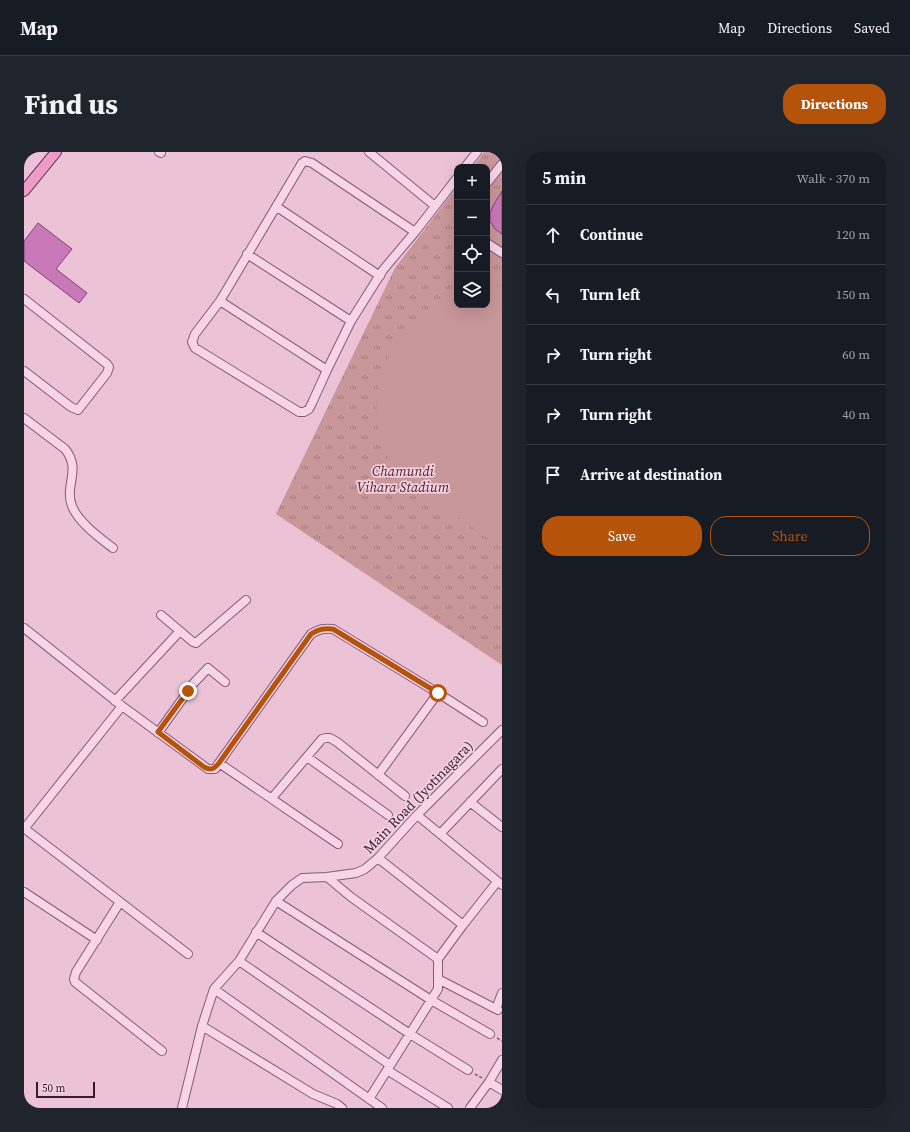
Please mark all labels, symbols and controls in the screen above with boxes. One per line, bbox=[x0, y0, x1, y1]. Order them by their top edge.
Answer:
text: Map bbox=[20, 15, 58, 41]
text: Map bbox=[718, 18, 745, 38]
text: Directions bbox=[767, 18, 832, 38]
text: Saved bbox=[854, 18, 890, 38]
button: Directions bbox=[783, 84, 886, 124]
text: Find us bbox=[24, 85, 118, 123]
map controls bbox=[454, 164, 490, 308]
button: + bbox=[454, 164, 490, 200]
text: 5 min bbox=[542, 166, 586, 190]
text: Walk · 370 m bbox=[797, 170, 870, 187]
button: − bbox=[454, 200, 490, 236]
icon: ahead bbox=[542, 224, 564, 246]
text: Continue bbox=[580, 224, 643, 245]
text: 120 m bbox=[836, 226, 870, 243]
button: locate bbox=[454, 236, 490, 272]
button: layers bbox=[454, 272, 490, 308]
icon: left bbox=[542, 284, 564, 306]
text: Turn left bbox=[580, 284, 640, 305]
text: 150 m bbox=[836, 286, 870, 303]
icon: right bbox=[542, 344, 564, 366]
text: Turn right bbox=[580, 344, 652, 365]
text: 60 m bbox=[842, 346, 870, 363]
icon: right bbox=[542, 404, 564, 426]
text: Turn right bbox=[580, 404, 652, 425]
text: 40 m bbox=[842, 406, 870, 423]
park label: Chamundi Vihara Stadium bbox=[357, 461, 450, 497]
icon: arrive bbox=[542, 464, 564, 486]
text: Arrive at destination bbox=[580, 464, 722, 485]
button: Save bbox=[542, 516, 702, 556]
button: Share bbox=[710, 516, 870, 556]
route end bbox=[179, 682, 197, 700]
route start bbox=[429, 684, 447, 702]
street label: Main Road (Jyotinagara) bbox=[359, 736, 477, 858]
scale bar bbox=[36, 1080, 95, 1099]
text: 50 m bbox=[42, 1081, 65, 1096]

